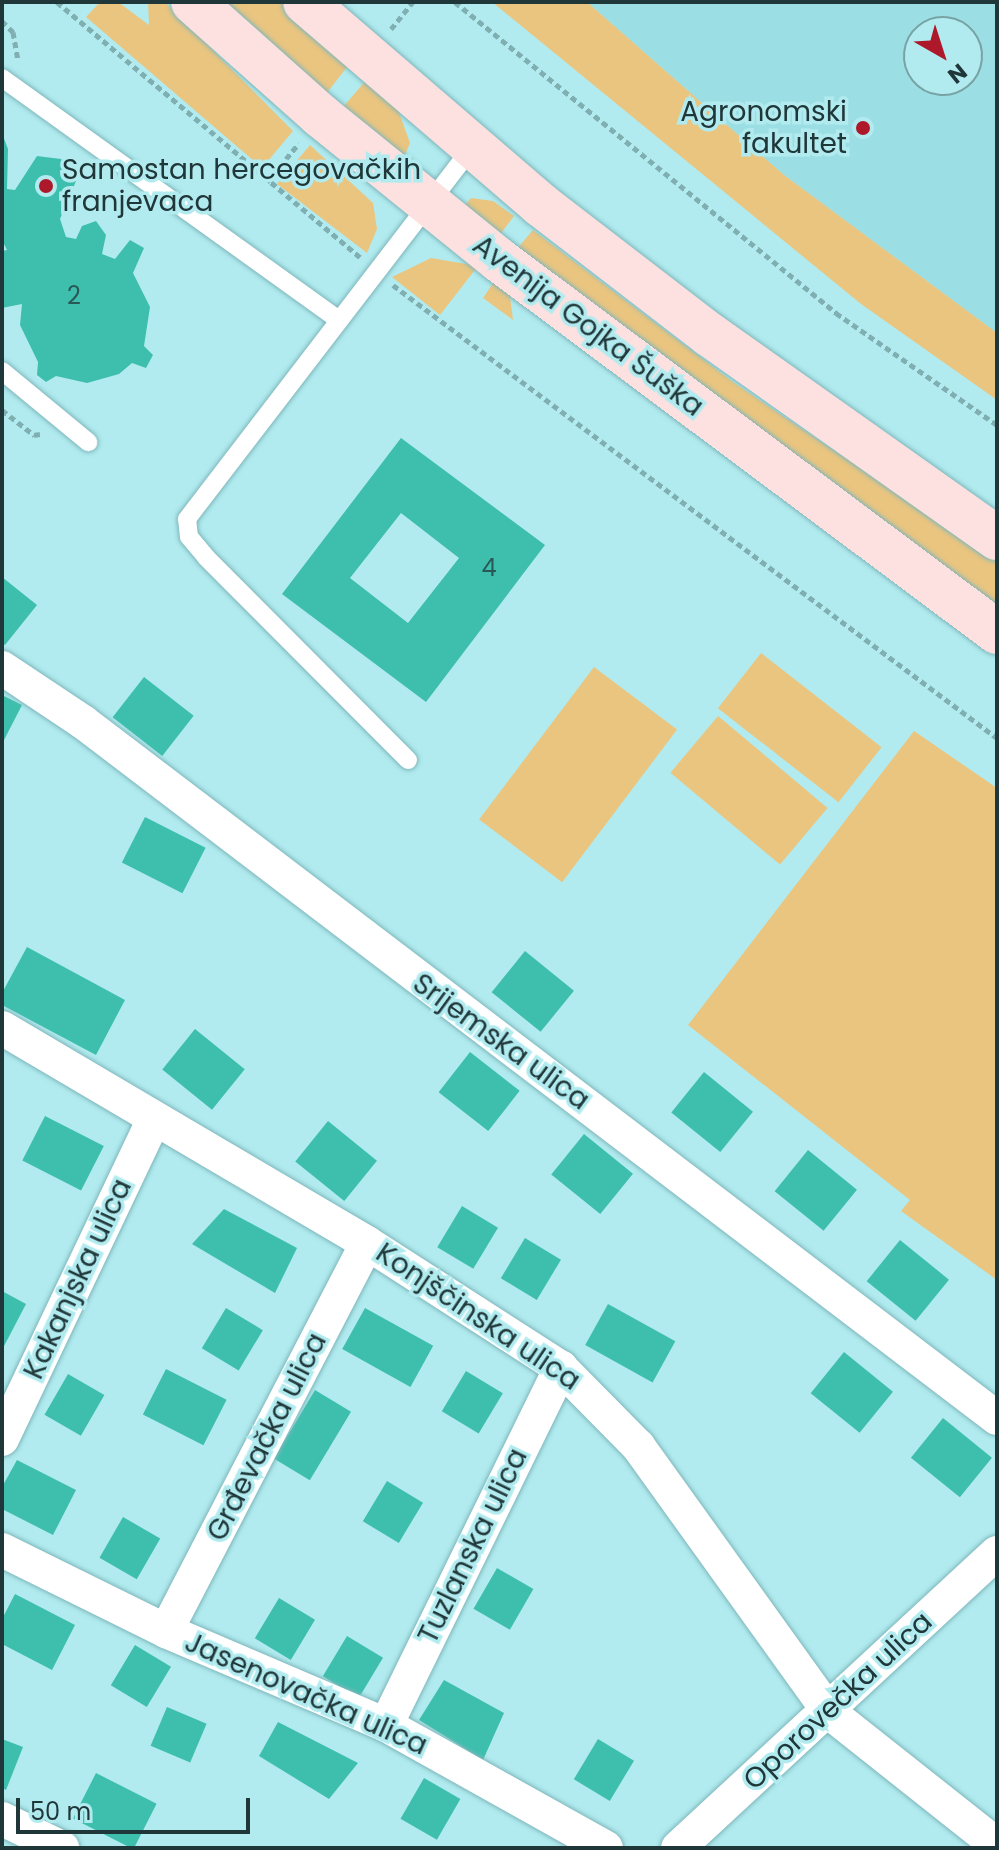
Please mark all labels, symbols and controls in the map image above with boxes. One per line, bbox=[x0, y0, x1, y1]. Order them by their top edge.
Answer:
north arrow bbox=[903, 16, 983, 96]
text: N bbox=[941, 56, 973, 91]
place label: Agronomski fakultet bbox=[680, 95, 847, 161]
marker: Agronomski fakultet bbox=[854, 119, 872, 137]
place label: Samostan hercegovačkih franjevaca bbox=[62, 153, 421, 219]
marker: Samostan hercegovačkih franjevaca bbox=[37, 177, 55, 195]
street label: Avenija Gojka Šuška bbox=[466, 228, 710, 424]
house number: 2 bbox=[67, 282, 81, 310]
house number: 4 bbox=[481, 554, 497, 582]
street label: Srijemska ulica bbox=[406, 967, 596, 1117]
street label: Kakanjska ulica bbox=[17, 1174, 139, 1384]
street label: Konjščinska ulica bbox=[370, 1236, 586, 1398]
street label: Grđevačka ulica bbox=[200, 1328, 334, 1546]
street label: Tuzlanska ulica bbox=[411, 1443, 535, 1649]
street label: Oporovečka ulica bbox=[737, 1605, 939, 1797]
street label: Jasenovačka ulica bbox=[180, 1625, 432, 1763]
scale bar bbox=[20, 1782, 254, 1832]
text: 50 m bbox=[30, 1795, 91, 1828]

